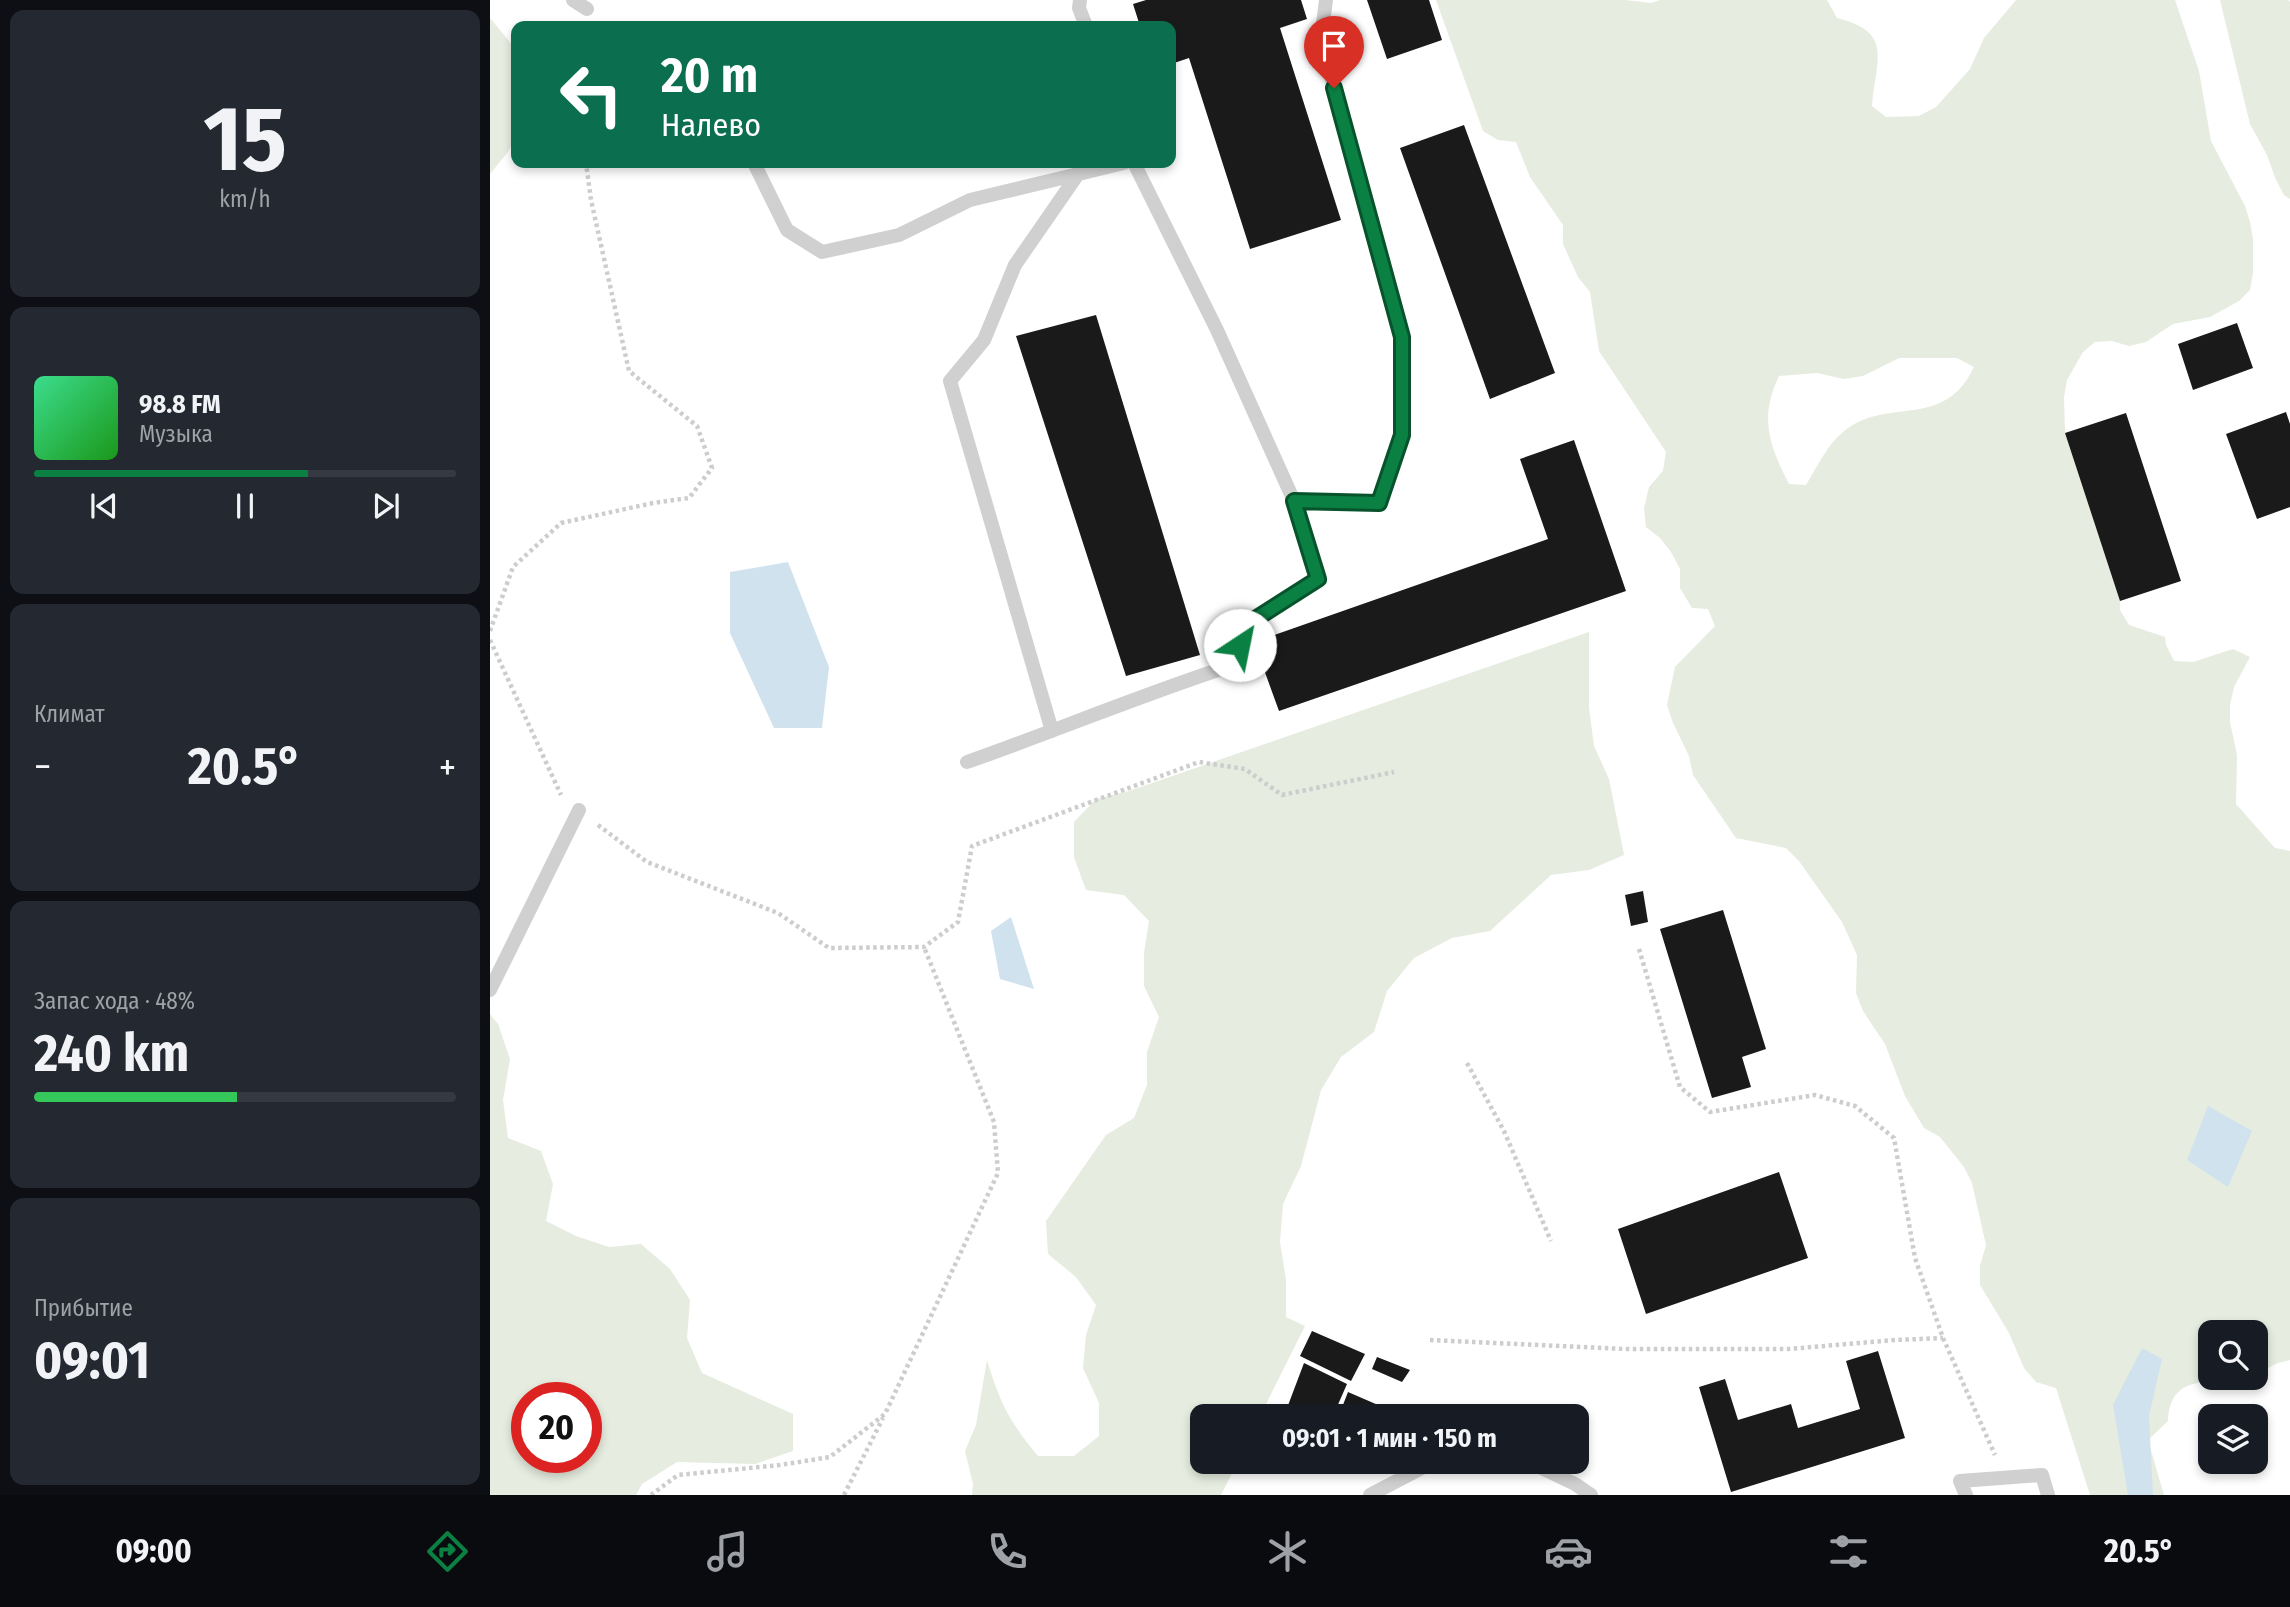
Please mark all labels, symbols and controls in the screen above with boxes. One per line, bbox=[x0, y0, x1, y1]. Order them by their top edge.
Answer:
pin bbox=[1304, 16, 1364, 88]
icon: arrive bbox=[1315, 27, 1353, 65]
text: 20 m bbox=[661, 46, 758, 105]
icon: left bbox=[546, 49, 637, 140]
text: 15 bbox=[203, 85, 287, 194]
text: Налево bbox=[661, 106, 761, 144]
text: km/h bbox=[219, 185, 271, 213]
text: 98.8 FM bbox=[139, 389, 221, 420]
text: Музыка bbox=[139, 420, 213, 448]
icon: previous bbox=[85, 487, 123, 525]
icon: pause bbox=[226, 487, 264, 525]
icon: next bbox=[367, 487, 405, 525]
position arrow bbox=[1203, 608, 1277, 682]
text: Климат bbox=[34, 700, 105, 728]
text: 20.5° bbox=[188, 735, 302, 798]
text: − bbox=[34, 744, 51, 790]
text: + bbox=[439, 744, 456, 790]
text: Запас хода · 48% bbox=[34, 987, 195, 1015]
text: 240 km bbox=[34, 1022, 189, 1085]
text: Прибытие bbox=[34, 1294, 133, 1322]
map controls bbox=[2198, 1320, 2268, 1474]
button: search bbox=[2198, 1320, 2268, 1390]
text: 09:01 bbox=[34, 1329, 150, 1392]
speed limit sign: 20 bbox=[511, 1382, 602, 1473]
button: layers bbox=[2198, 1404, 2268, 1474]
text: 09:01 · 1 мин · 150 m bbox=[1282, 1423, 1497, 1454]
icon: directions bbox=[423, 1527, 472, 1576]
icon: music bbox=[703, 1527, 752, 1576]
icon: phone bbox=[983, 1527, 1032, 1576]
icon: climate bbox=[1263, 1527, 1312, 1576]
icon: car bbox=[1544, 1527, 1593, 1576]
icon: filters bbox=[1824, 1527, 1873, 1576]
text: 09:00 bbox=[116, 1532, 192, 1570]
text: 20.5° bbox=[2104, 1532, 2174, 1570]

